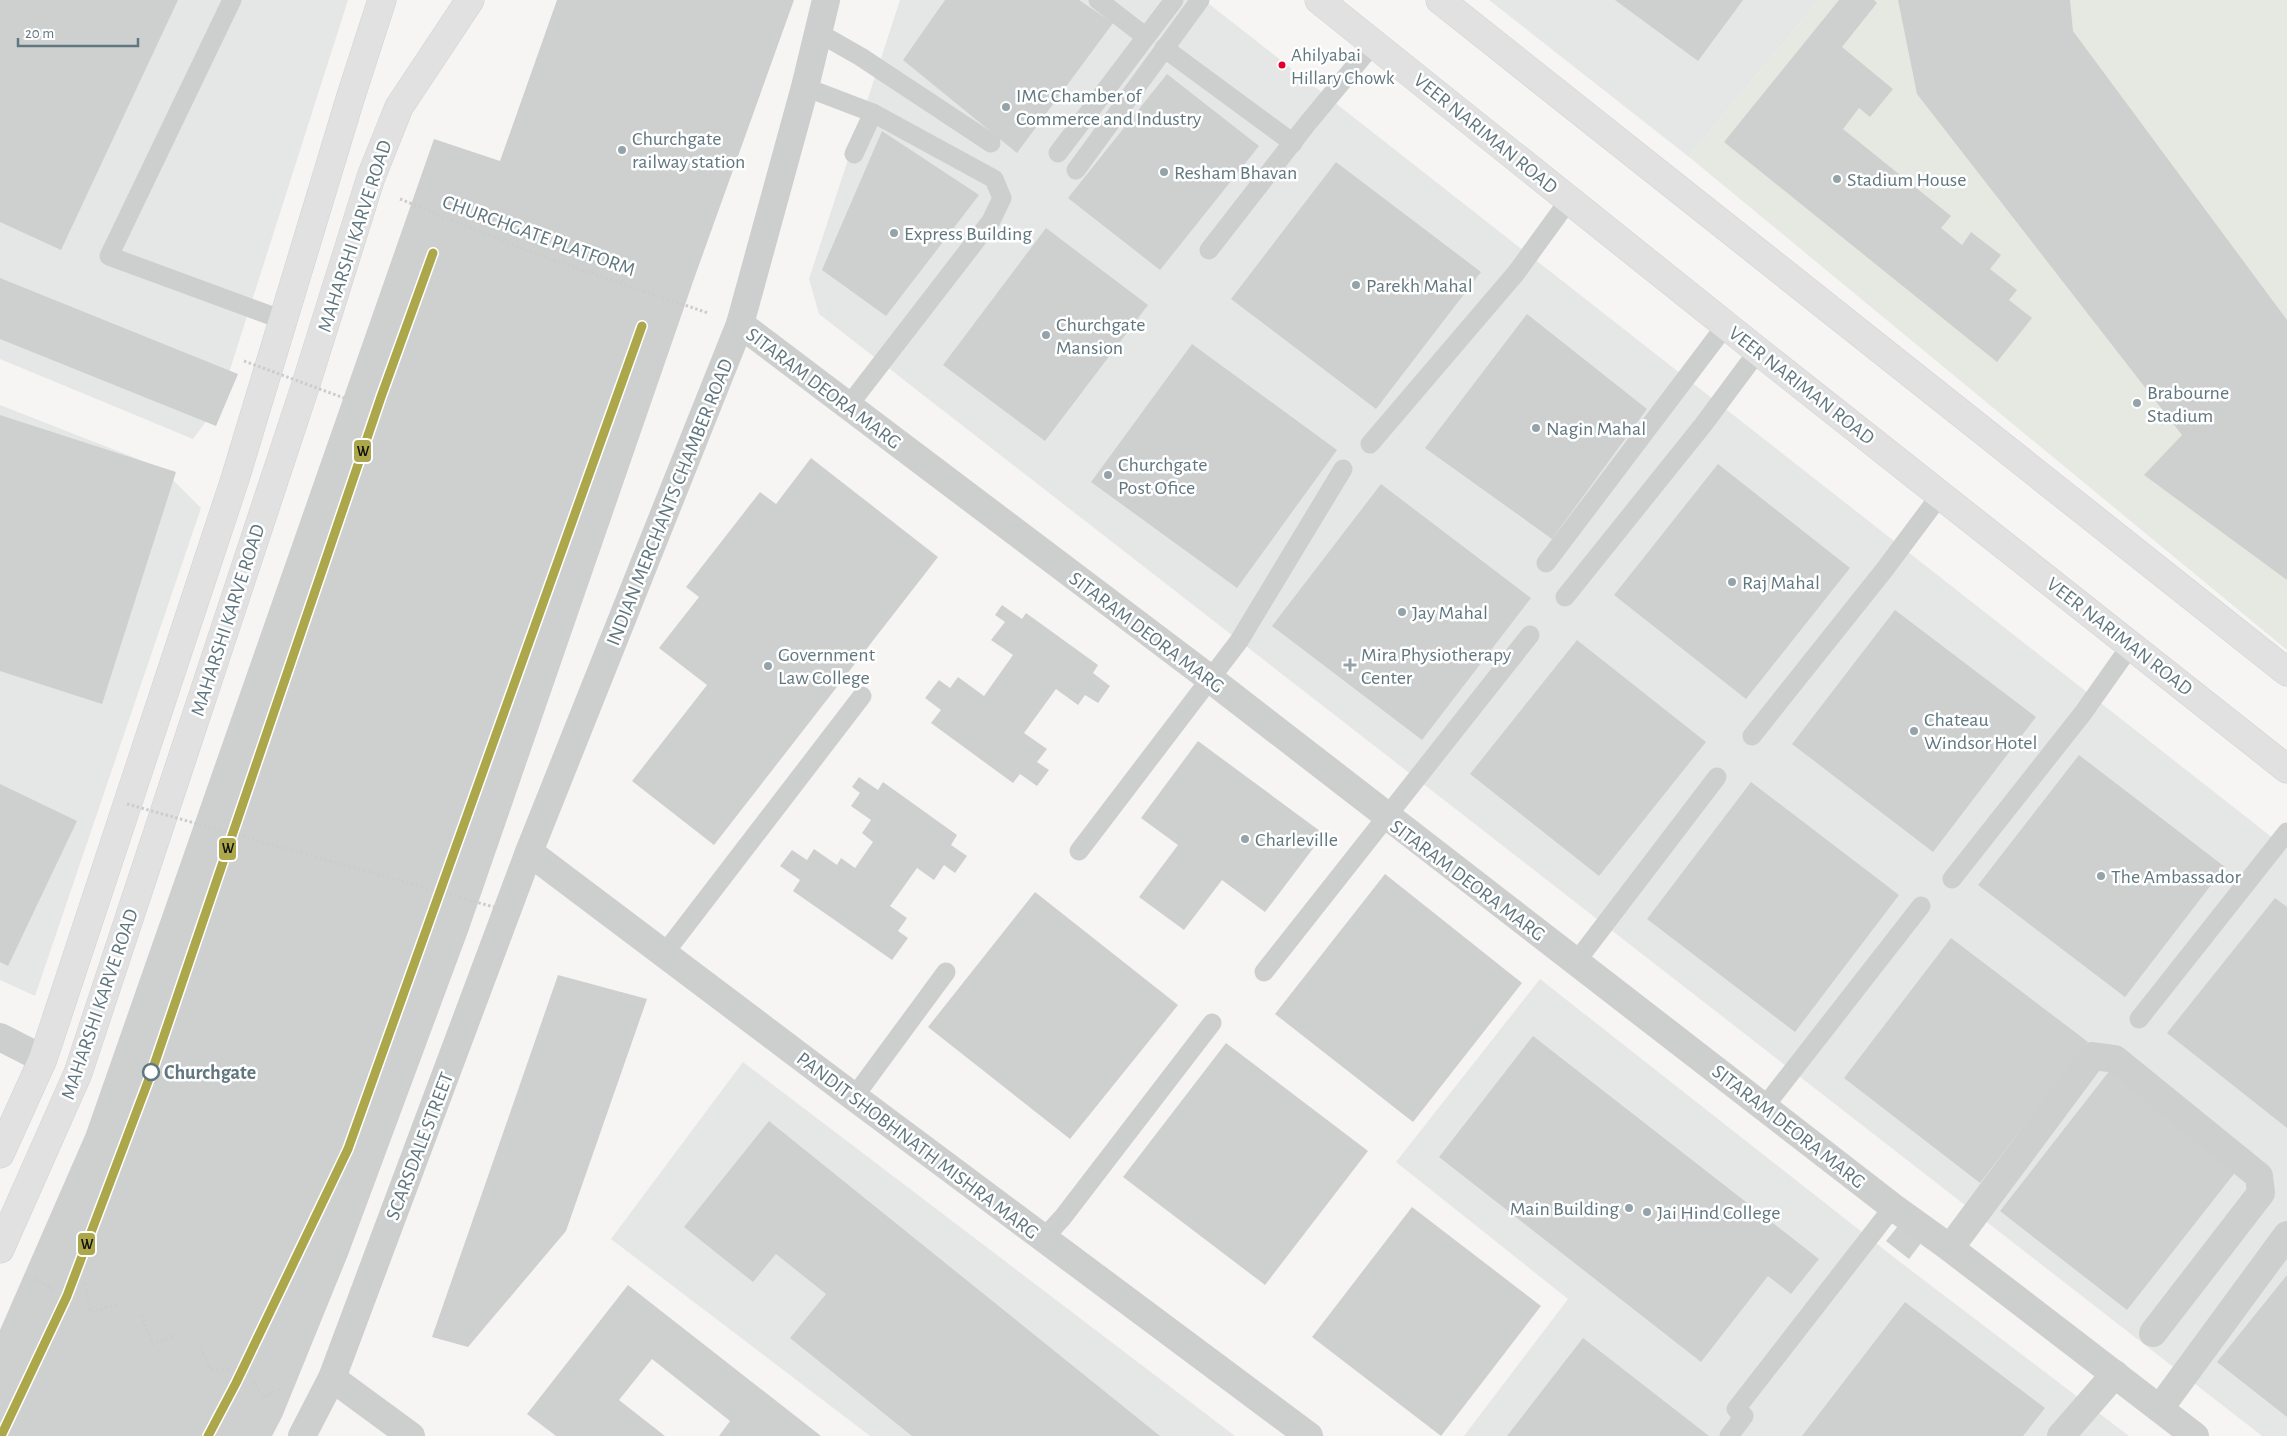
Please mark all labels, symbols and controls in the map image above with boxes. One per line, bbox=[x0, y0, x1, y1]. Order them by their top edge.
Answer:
scale bar bbox=[18, 15, 138, 47]
text: 20 m bbox=[25, 26, 54, 41]
place label: Ahilyabai Hillary Chowk bbox=[1291, 46, 1395, 88]
marker: Ahilyabai Hillary Chowk bbox=[1277, 60, 1287, 70]
street label: VEER NARIMAN ROAD bbox=[1410, 70, 1561, 198]
place label: IMC Chamber of Commerce and Industry bbox=[1016, 86, 1202, 129]
marker: IMC Chamber of Commerce and Industry bbox=[1000, 101, 1012, 113]
place label: Churchgate railway station bbox=[632, 129, 745, 172]
street label: MAHARSHI KARVE ROAD bbox=[314, 138, 395, 335]
marker: Churchgate railway station bbox=[616, 144, 628, 156]
place label: Resham Bhavan bbox=[1174, 163, 1297, 183]
marker: Resham Bhavan bbox=[1158, 166, 1170, 178]
place label: Stadium House bbox=[1847, 170, 1966, 190]
marker: Stadium House bbox=[1831, 173, 1843, 185]
street label: CHURCHGATE PLATFORM bbox=[440, 192, 638, 280]
place label: Express Building bbox=[904, 224, 1032, 244]
marker: Express Building bbox=[888, 227, 900, 239]
place label: Parekh Mahal bbox=[1366, 276, 1473, 296]
marker: Parekh Mahal bbox=[1350, 279, 1362, 291]
place label: Churchgate Mansion bbox=[1056, 315, 1145, 358]
street label: VEER NARIMAN ROAD bbox=[1725, 323, 1878, 449]
street label: SITARAM DEORA MARG bbox=[742, 324, 904, 453]
marker: Churchgate Mansion bbox=[1040, 329, 1052, 341]
street label: INDIAN MERCHANTS CHAMBER ROAD bbox=[603, 356, 737, 649]
place label: Brabourne Stadium bbox=[2147, 383, 2229, 426]
marker: Brabourne Stadium bbox=[2131, 397, 2143, 409]
place label: Nagin Mahal bbox=[1546, 419, 1646, 439]
marker: Nagin Mahal bbox=[1530, 422, 1542, 434]
line badge: W bbox=[353, 439, 372, 463]
text: W bbox=[357, 445, 370, 459]
place label: Churchgate Post Ofice bbox=[1118, 455, 1207, 498]
marker: Churchgate Post Ofice bbox=[1102, 469, 1114, 481]
street label: MAHARSHI KARVE ROAD bbox=[187, 522, 268, 719]
street label: SITARAM DEORA MARG bbox=[1065, 568, 1227, 697]
place label: Raj Mahal bbox=[1742, 573, 1820, 593]
street label: VEER NARIMAN ROAD bbox=[2043, 574, 2196, 700]
marker: Raj Mahal bbox=[1726, 576, 1738, 588]
place label: Jay Mahal bbox=[1412, 603, 1488, 623]
marker: Jay Mahal bbox=[1396, 606, 1408, 618]
place label: Government Law College bbox=[778, 645, 876, 688]
place label: Mira Physiotherapy Center bbox=[1361, 645, 1512, 688]
marker: Mira Physiotherapy Center bbox=[1343, 658, 1357, 672]
marker: Government Law College bbox=[762, 660, 774, 672]
place label: Chateau Windsor Hotel bbox=[1924, 710, 2038, 753]
marker: Chateau Windsor Hotel bbox=[1908, 725, 1920, 737]
street label: SITARAM DEORA MARG bbox=[1386, 816, 1548, 945]
place label: Charleville bbox=[1255, 830, 1338, 850]
marker: Charleville bbox=[1239, 833, 1251, 845]
line badge: W bbox=[218, 837, 237, 861]
text: W bbox=[222, 842, 235, 856]
place label: The Ambassador bbox=[2111, 867, 2241, 887]
marker: The Ambassador bbox=[2095, 870, 2107, 882]
street label: MAHARSHI KARVE ROAD bbox=[58, 906, 142, 1102]
street label: PANDIT SHOBHNATH MISHRA MARG bbox=[793, 1048, 1042, 1243]
street label: SITARAM DEORA MARG bbox=[1708, 1061, 1868, 1192]
marker: Churchgate bbox=[142, 1063, 160, 1081]
place label: Churchgate bbox=[164, 1063, 256, 1083]
street label: SCARSDALE STREET bbox=[383, 1070, 457, 1223]
place label: Main Building bbox=[1510, 1199, 1619, 1219]
marker: Main Building bbox=[1623, 1202, 1635, 1214]
place label: Jai Hind College bbox=[1657, 1203, 1780, 1223]
marker: Jai Hind College bbox=[1641, 1206, 1653, 1218]
line badge: W bbox=[77, 1232, 96, 1256]
text: W bbox=[81, 1238, 94, 1252]

